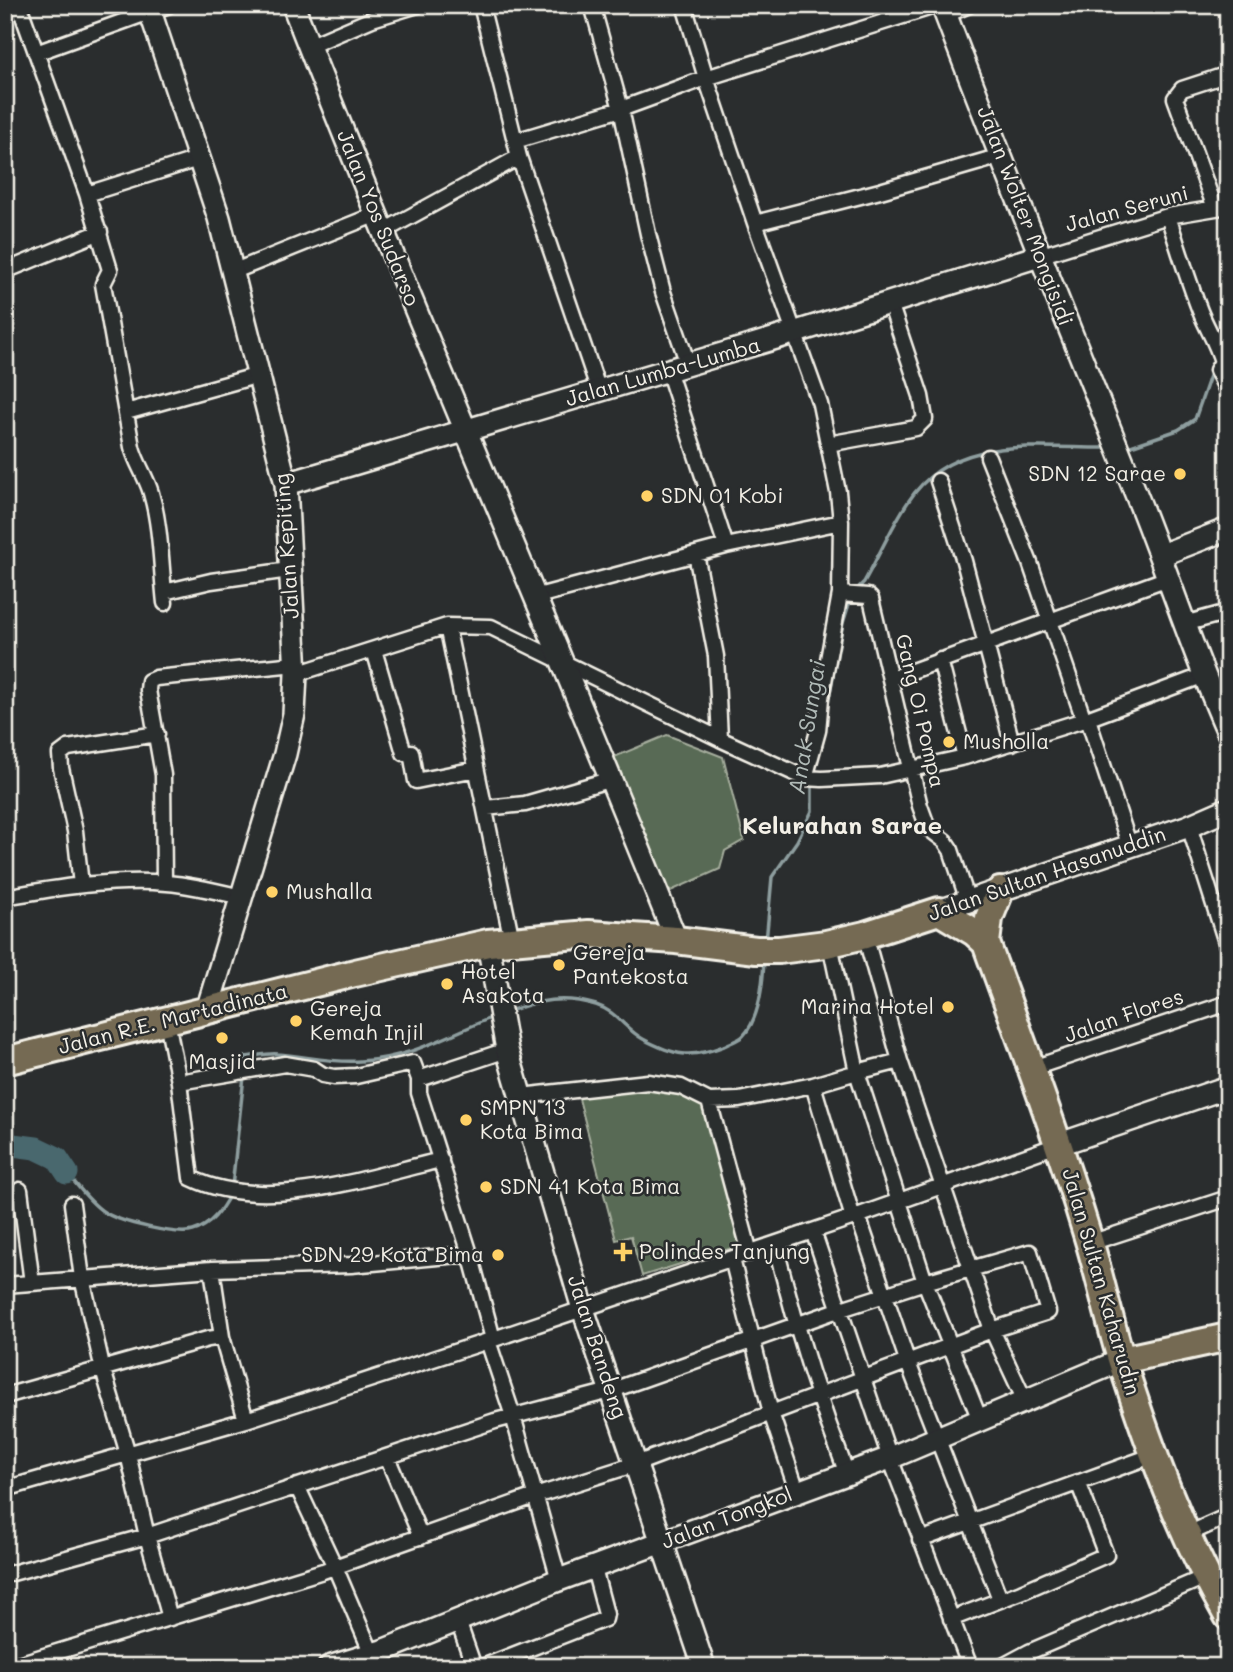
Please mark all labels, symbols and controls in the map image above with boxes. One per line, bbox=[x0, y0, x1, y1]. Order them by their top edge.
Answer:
street label: Jalan Wolter Mongisidi bbox=[972, 102, 1081, 329]
street label: Jalan Yos Sudarso bbox=[332, 126, 427, 309]
street label: Jalan Seruni bbox=[1062, 178, 1191, 237]
street label: Jalan Lumba-Lumba bbox=[562, 330, 763, 411]
place label: SDN 12 Sarae bbox=[1028, 459, 1166, 486]
marker: SDN 12 Sarae bbox=[1172, 466, 1188, 482]
street label: Jalan Kepiting bbox=[267, 472, 304, 620]
place label: SDN 01 Kobi bbox=[661, 481, 784, 508]
marker: SDN 01 Kobi bbox=[639, 488, 655, 504]
street label: Gang Oi Pompa bbox=[891, 631, 952, 790]
water label: Anak Sungai bbox=[781, 658, 831, 796]
place label: Musholla bbox=[963, 727, 1049, 754]
marker: Musholla bbox=[941, 734, 957, 750]
district label: Kelurahan Sarae bbox=[742, 809, 942, 840]
street label: Jalan Sultan Hasanuddin bbox=[924, 819, 1169, 926]
place label: Mushalla bbox=[286, 877, 373, 904]
marker: Mushalla bbox=[264, 884, 280, 900]
place label: Gereja Pantekosta bbox=[573, 938, 689, 989]
place label: Hotel Asakota bbox=[461, 957, 545, 1008]
marker: Gereja Pantekosta bbox=[551, 957, 567, 973]
street label: Jalan R.E. Martadinata bbox=[55, 976, 290, 1059]
marker: Hotel Asakota bbox=[439, 976, 455, 992]
street label: Jalan Flores bbox=[1060, 982, 1187, 1048]
place label: Marina Hotel bbox=[801, 992, 934, 1019]
place label: Gereja Kemah Injil bbox=[310, 994, 424, 1045]
marker: Marina Hotel bbox=[940, 999, 956, 1015]
marker: Gereja Kemah Injil bbox=[288, 1013, 304, 1029]
marker: Masjid bbox=[214, 1030, 230, 1046]
place label: Masjid bbox=[189, 1047, 255, 1074]
place label: SMPN 13 Kota Bima bbox=[480, 1093, 584, 1144]
marker: SMPN 13 Kota Bima bbox=[458, 1112, 474, 1128]
street label: Jalan Sultan Kaharudin bbox=[1057, 1165, 1148, 1398]
place label: SDN 41 Kota Bima bbox=[500, 1172, 680, 1199]
marker: SDN 41 Kota Bima bbox=[478, 1179, 494, 1195]
place label: Polindes Tanjung bbox=[639, 1237, 810, 1264]
place label: SDN 29 Kota Bima bbox=[301, 1240, 484, 1267]
marker: Polindes Tanjung bbox=[613, 1242, 633, 1262]
marker: SDN 29 Kota Bima bbox=[490, 1247, 506, 1263]
street label: Jalan Bandeng bbox=[563, 1271, 634, 1422]
street label: Jalan Tongkol bbox=[657, 1479, 796, 1554]

